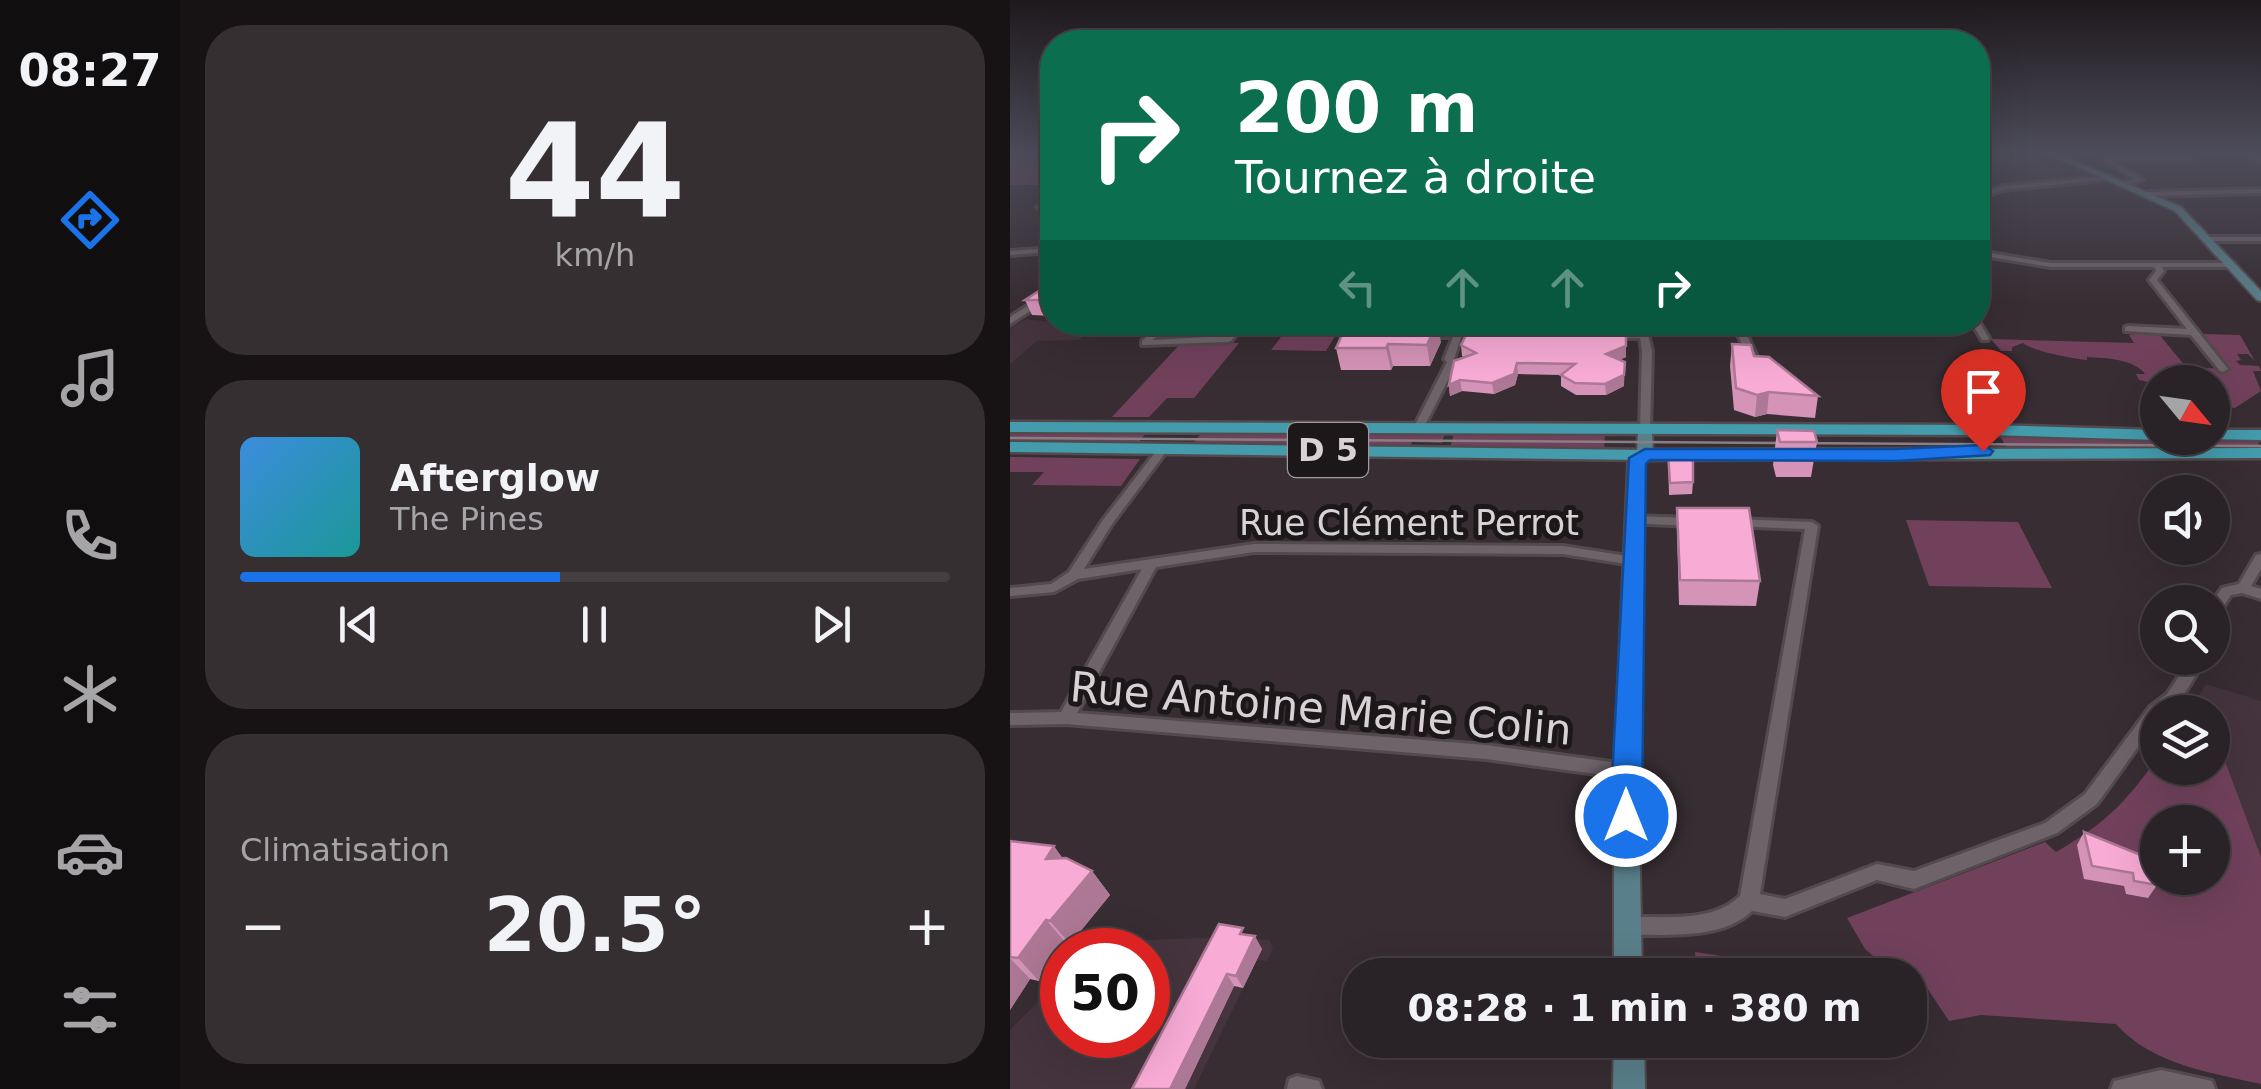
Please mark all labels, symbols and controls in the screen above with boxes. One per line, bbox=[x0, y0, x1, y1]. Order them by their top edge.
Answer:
text: 08:27 bbox=[18, 44, 162, 97]
text: 200 m bbox=[1235, 67, 1478, 149]
icon: right bbox=[1070, 70, 1200, 200]
text: 44 bbox=[505, 95, 685, 247]
text: Tournez à droite bbox=[1235, 151, 1596, 204]
icon: directions bbox=[55, 185, 125, 255]
text: km/h bbox=[555, 236, 635, 274]
icon: left bbox=[1330, 260, 1385, 315]
icon: ahead bbox=[1435, 260, 1490, 315]
icon: ahead bbox=[1540, 260, 1595, 315]
icon: right bbox=[1645, 260, 1700, 315]
icon: music bbox=[55, 343, 125, 413]
pin bbox=[1941, 349, 2026, 452]
icon: arrive bbox=[1956, 364, 2011, 419]
north arrow bbox=[2140, 365, 2230, 455]
map controls bbox=[2140, 365, 2230, 895]
road number: D 5 bbox=[1288, 423, 1368, 477]
text: Afterglow bbox=[390, 456, 600, 500]
button: sound bbox=[2140, 475, 2230, 565]
text: The Pines bbox=[390, 500, 544, 538]
icon: phone bbox=[55, 501, 125, 571]
street label: Rue Clément Perrot bbox=[1239, 503, 1579, 543]
button: search bbox=[2140, 585, 2230, 675]
icon: previous bbox=[331, 597, 386, 652]
icon: pause bbox=[567, 597, 622, 652]
icon: next bbox=[804, 597, 859, 652]
icon: climate bbox=[55, 659, 125, 729]
street label: Rue Antoine Marie Colin bbox=[1068, 662, 1574, 755]
button: layers bbox=[2140, 695, 2230, 785]
position arrow bbox=[1574, 764, 1678, 868]
button: + bbox=[2140, 805, 2230, 895]
icon: car bbox=[55, 817, 125, 887]
text: Climatisation bbox=[240, 831, 450, 869]
text: 20.5° bbox=[484, 881, 706, 969]
text: − bbox=[240, 894, 286, 958]
text: + bbox=[904, 894, 950, 958]
speed limit sign: 50 bbox=[1040, 928, 1170, 1058]
icon: filters bbox=[55, 975, 125, 1045]
text: 08:28 · 1 min · 380 m bbox=[1407, 986, 1862, 1030]

